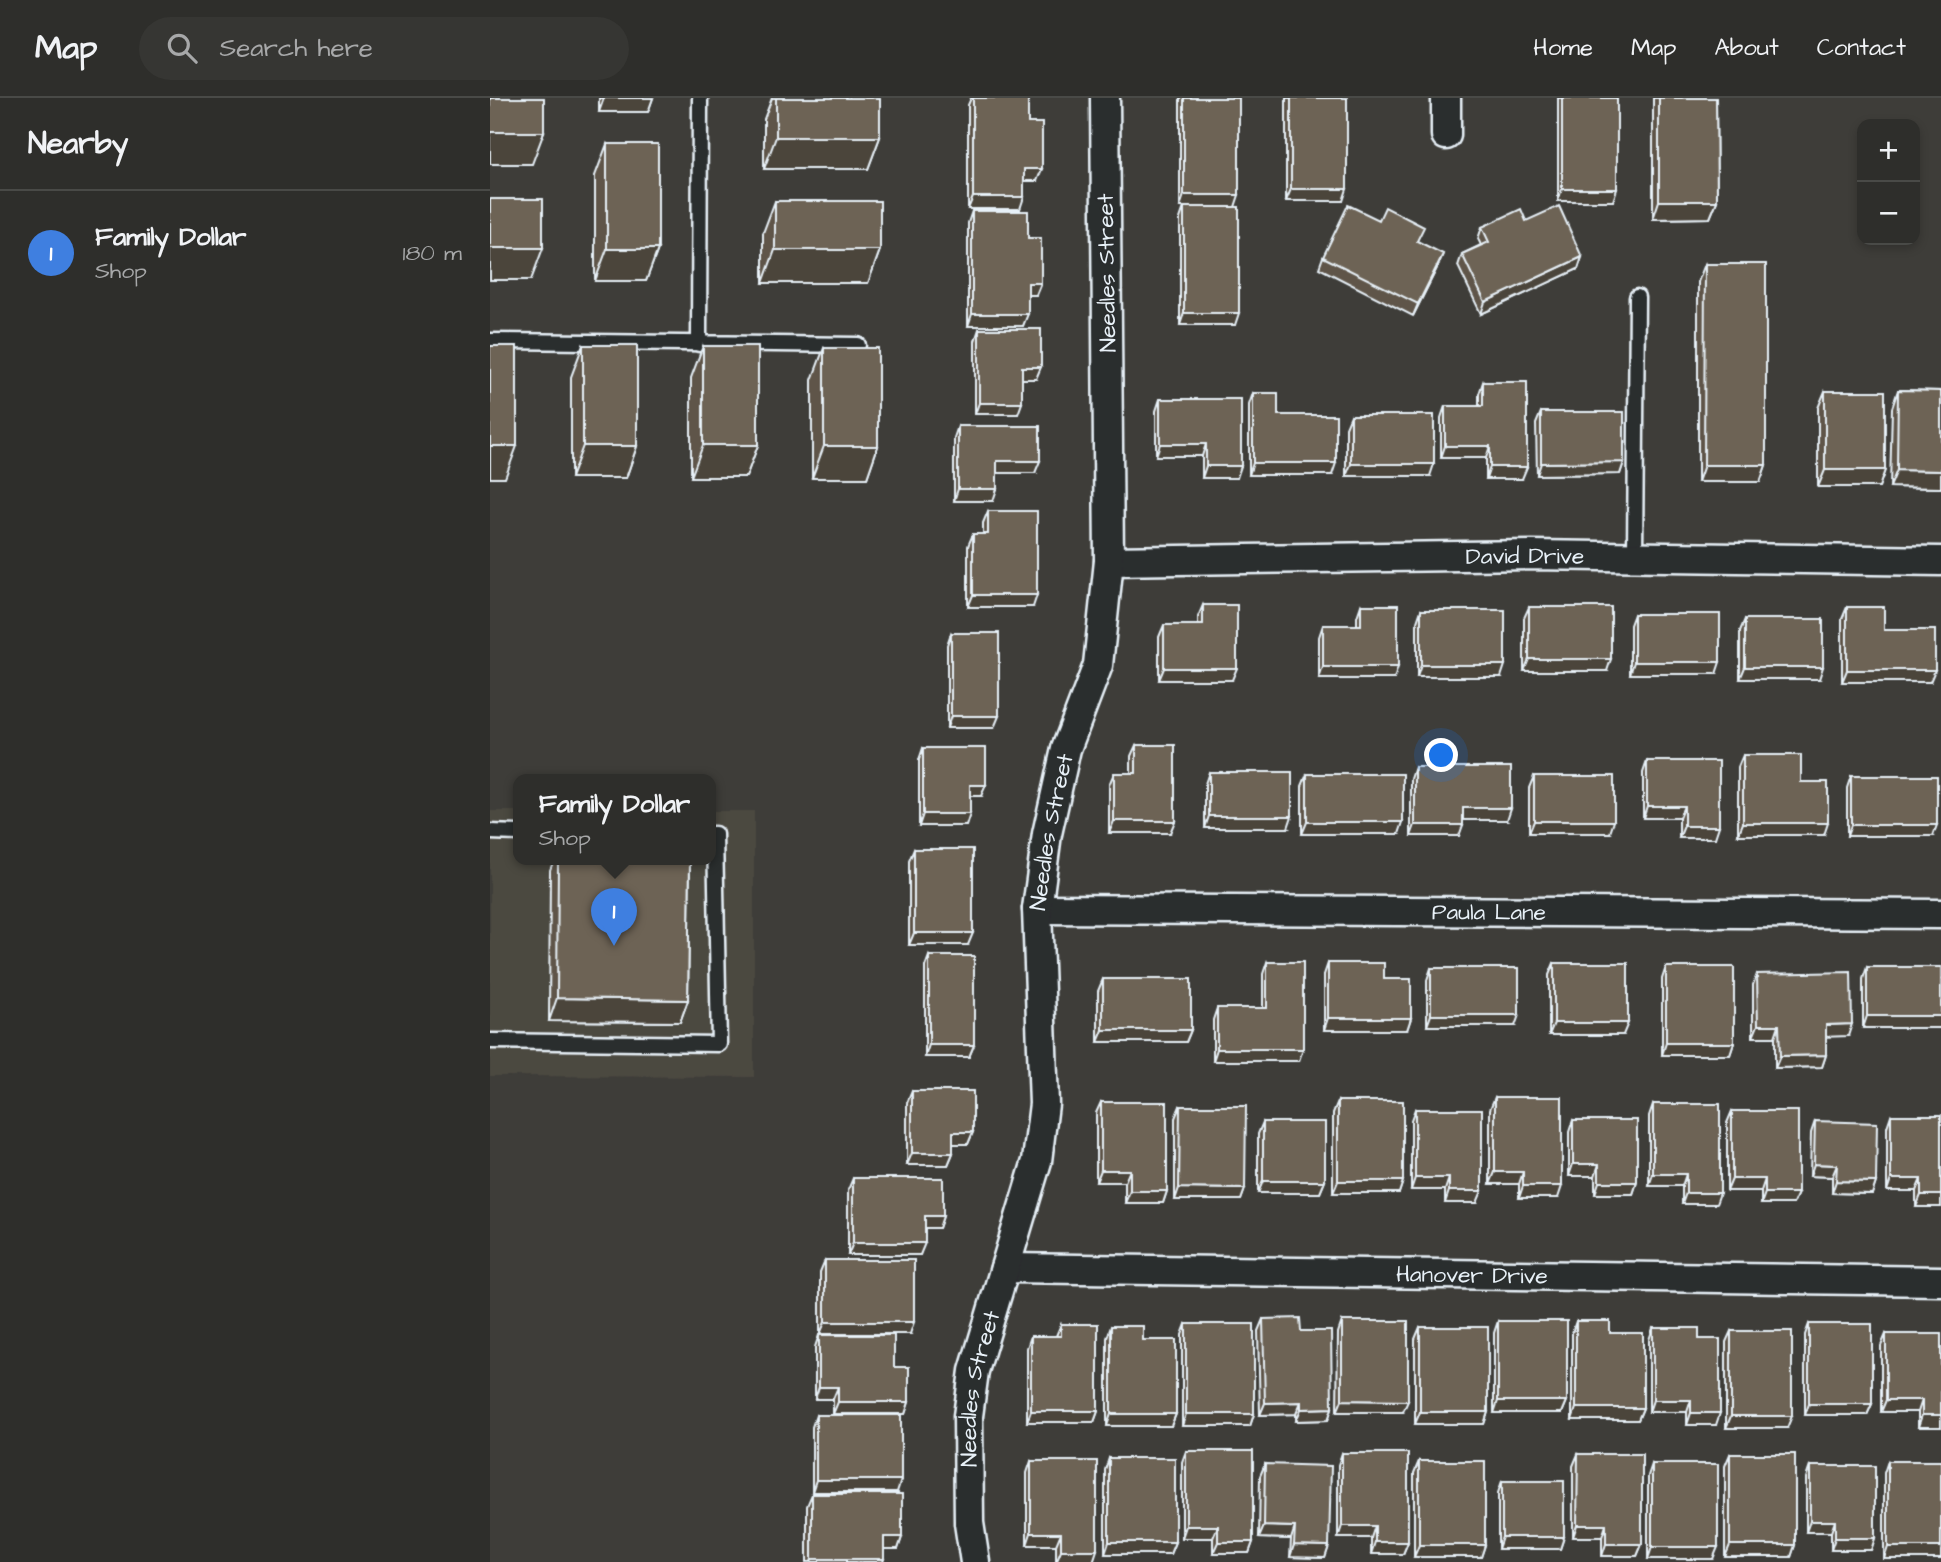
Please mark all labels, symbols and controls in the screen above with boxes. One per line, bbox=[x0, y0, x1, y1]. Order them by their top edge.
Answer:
search box bbox=[139, 17, 629, 80]
text: Map bbox=[35, 25, 97, 71]
icon: search bbox=[163, 29, 201, 67]
text: Search here bbox=[219, 30, 373, 66]
text: Home bbox=[1533, 31, 1593, 65]
text: Map bbox=[1631, 31, 1676, 65]
text: About bbox=[1714, 31, 1779, 65]
text: Contact bbox=[1817, 31, 1906, 65]
map controls bbox=[1857, 119, 1920, 245]
button: + bbox=[1857, 119, 1920, 182]
text: Nearby bbox=[28, 123, 128, 165]
button: − bbox=[1857, 182, 1920, 245]
street label: Needles Street bbox=[1090, 193, 1124, 353]
text: Family Dollar bbox=[95, 219, 246, 255]
text: 1 bbox=[50, 237, 52, 269]
text: 180 m bbox=[403, 237, 462, 269]
text: Shop bbox=[95, 255, 147, 287]
street label: David Drive bbox=[1465, 540, 1584, 573]
your location bbox=[1424, 738, 1458, 772]
street label: Needles Street bbox=[1022, 750, 1082, 912]
popup bbox=[513, 774, 716, 865]
text: Family Dollar bbox=[539, 786, 690, 822]
text: Shop bbox=[539, 822, 591, 854]
pin: 1 bbox=[591, 888, 637, 946]
street label: Paula Lane bbox=[1432, 896, 1546, 929]
street label: Hanover Drive bbox=[1396, 1258, 1548, 1293]
street label: Needles Street bbox=[953, 1306, 1008, 1467]

